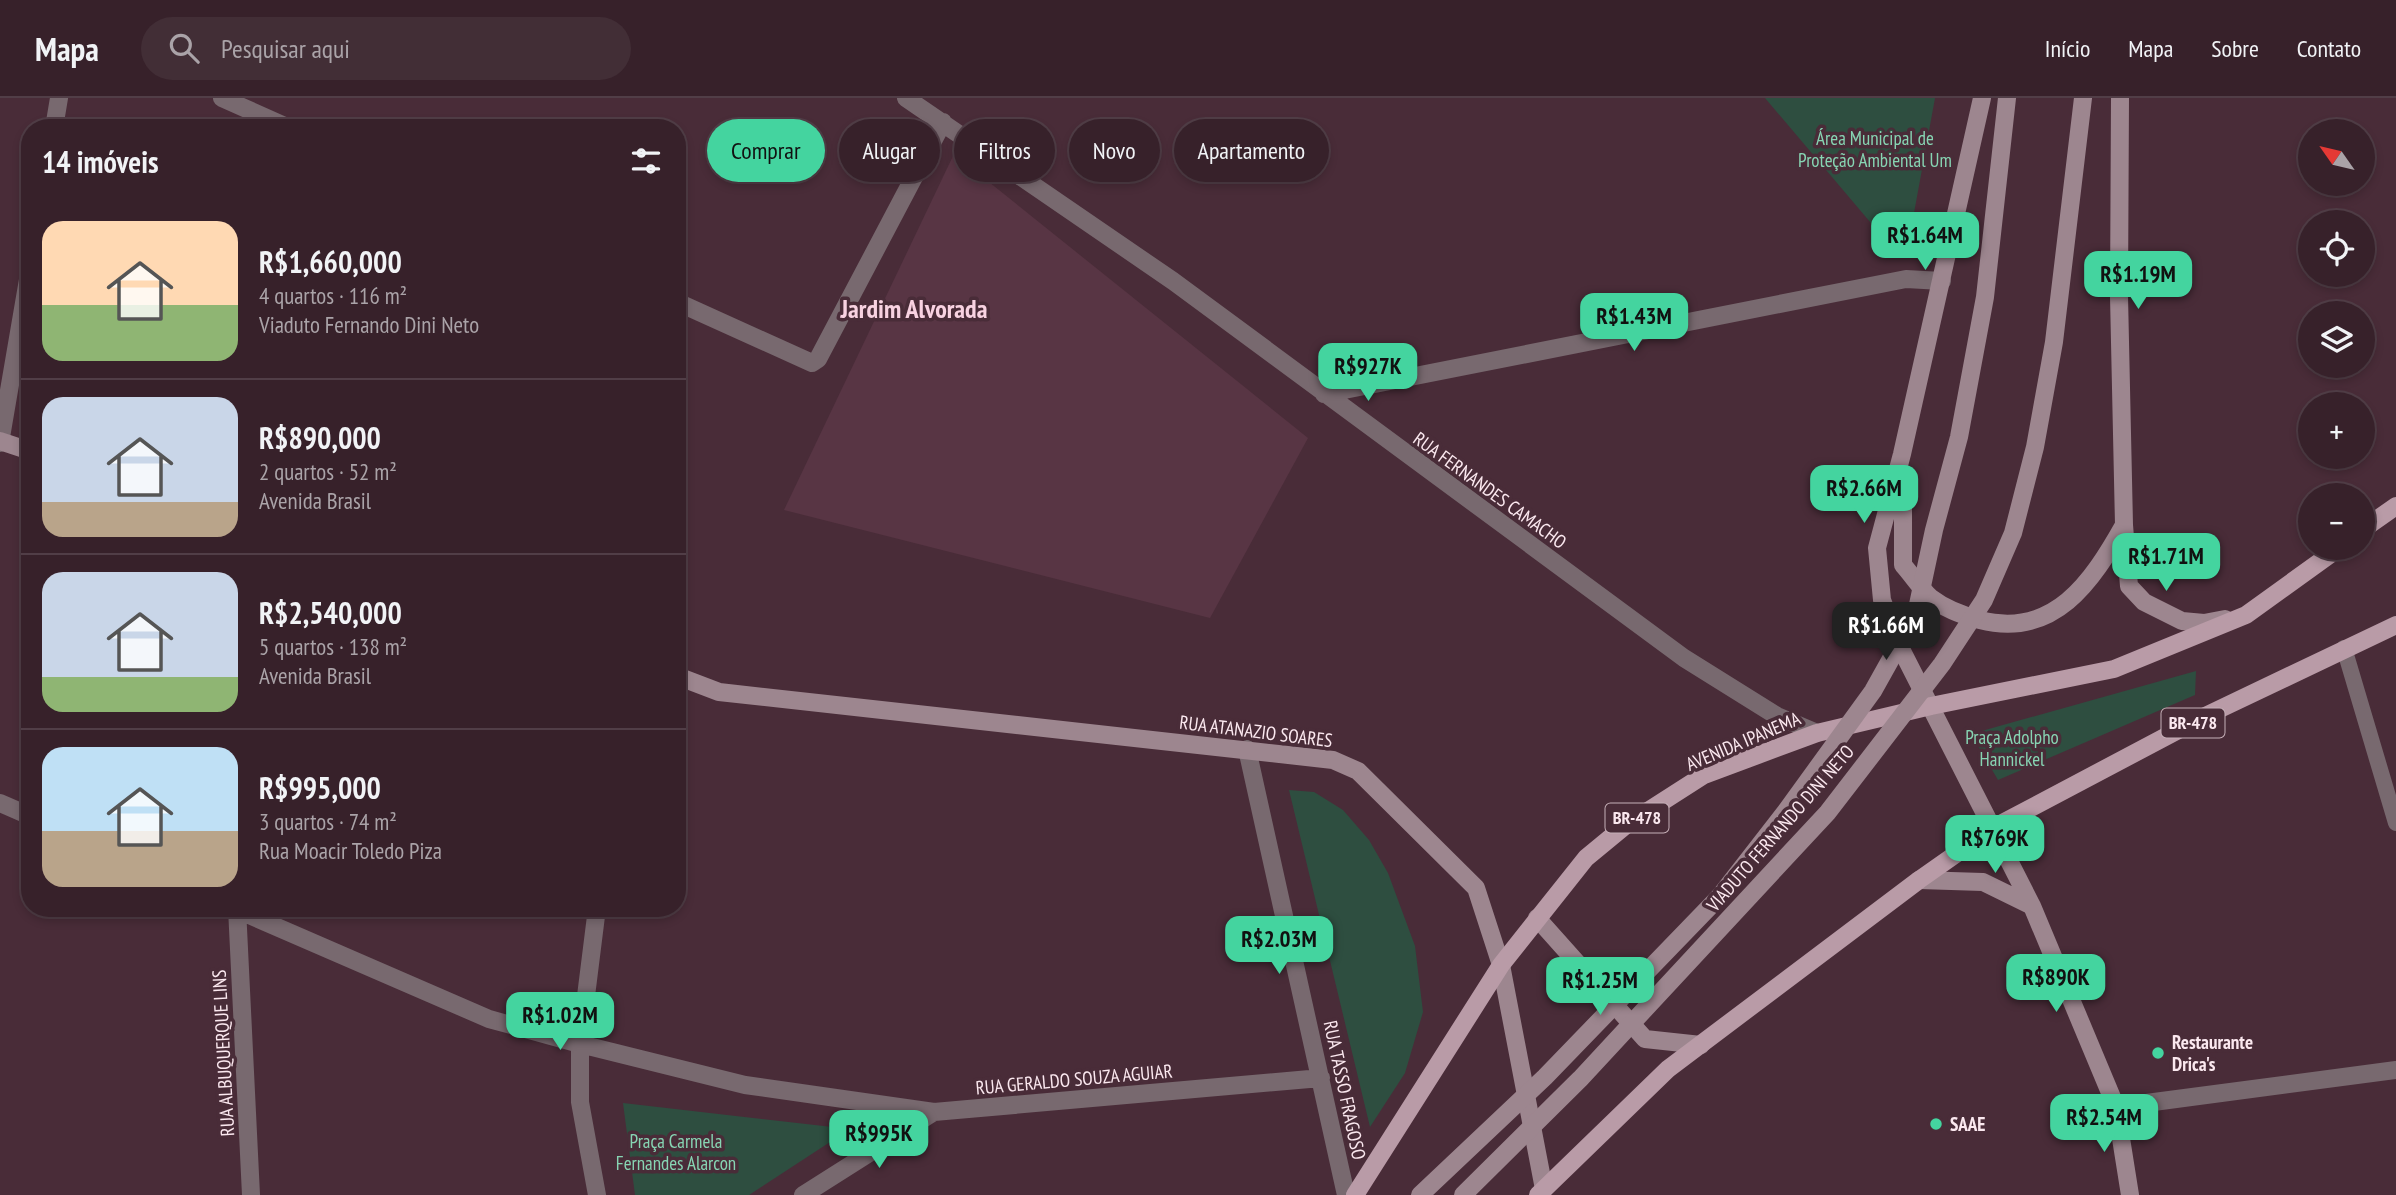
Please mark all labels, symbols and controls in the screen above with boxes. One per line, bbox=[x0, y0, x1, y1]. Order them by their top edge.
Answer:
search box bbox=[141, 17, 631, 80]
text: Mapa bbox=[35, 27, 99, 70]
icon: search bbox=[165, 29, 203, 67]
text: Pesquisar aqui bbox=[221, 32, 350, 65]
text: Início bbox=[2045, 33, 2090, 64]
text: Mapa bbox=[2128, 33, 2173, 64]
text: Sobre bbox=[2211, 33, 2259, 64]
text: Contato bbox=[2297, 33, 2361, 64]
chip: Comprar bbox=[707, 119, 825, 182]
chip: Alugar bbox=[839, 119, 940, 182]
chip: Filtros bbox=[954, 119, 1055, 182]
chip: Novo bbox=[1069, 119, 1160, 182]
chip: Apartamento bbox=[1174, 119, 1329, 182]
north arrow bbox=[2298, 119, 2375, 196]
map controls bbox=[2298, 119, 2375, 560]
park label: Área Municipal de Proteção Ambiental Um bbox=[1798, 126, 1952, 172]
text: 14 imóveis bbox=[42, 142, 158, 181]
icon: filters bbox=[627, 142, 665, 180]
button: locate bbox=[2298, 210, 2375, 287]
pin: R$1.64M bbox=[1860, 212, 1990, 272]
text: R$1.64M bbox=[1887, 220, 1963, 249]
text: R$1,660,000 bbox=[259, 242, 402, 281]
icon: home bbox=[98, 249, 182, 333]
pin: R$1.19M bbox=[2073, 252, 2203, 311]
text: R$1.19M bbox=[2100, 259, 2176, 288]
text: 4 quartos · 116 m² bbox=[259, 281, 407, 310]
district label: Jardim Alvorada bbox=[840, 292, 987, 325]
pin: R$1.43M bbox=[1569, 294, 1699, 353]
text: R$1.43M bbox=[1596, 301, 1672, 330]
button: layers bbox=[2298, 301, 2375, 378]
text: Viaduto Fernando Dini Neto bbox=[259, 310, 479, 339]
pin: R$927K bbox=[1311, 344, 1425, 403]
text: R$927K bbox=[1334, 351, 1402, 380]
button: + bbox=[2298, 392, 2375, 469]
text: R$890,000 bbox=[259, 418, 381, 457]
icon: home bbox=[98, 425, 182, 509]
street label: RUA FERNANDES CAMACHO bbox=[1409, 426, 1571, 554]
text: 2 quartos · 52 m² bbox=[259, 457, 397, 486]
pin: R$2.66M bbox=[1799, 466, 1929, 525]
text: R$2.66M bbox=[1826, 473, 1902, 502]
button: − bbox=[2298, 483, 2375, 560]
text: Avenida Brasil bbox=[259, 486, 371, 515]
pin: R$1.71M bbox=[2101, 533, 2231, 593]
text: R$1.71M bbox=[2128, 541, 2204, 570]
text: R$2,540,000 bbox=[259, 593, 402, 632]
icon: home bbox=[98, 600, 182, 684]
pin: R$1.66M bbox=[1821, 602, 1951, 662]
text: R$1.66M bbox=[1848, 610, 1924, 639]
text: 5 quartos · 138 m² bbox=[259, 632, 407, 661]
text: Avenida Brasil bbox=[259, 661, 371, 690]
street label: AVENIDA IPANEMA bbox=[1682, 706, 1804, 776]
road number: BR-478 bbox=[2162, 708, 2224, 738]
street label: RUA ATANAZIO SOARES bbox=[1178, 710, 1334, 752]
park label: Praça Adolpho Hannickel bbox=[1965, 725, 2059, 771]
street label: VIADUTO FERNANDO DINI NETO bbox=[1700, 740, 1859, 917]
text: R$995,000 bbox=[259, 768, 381, 807]
icon: home bbox=[98, 775, 182, 859]
road number: BR-478 bbox=[1606, 804, 1668, 832]
text: 3 quartos · 74 m² bbox=[259, 807, 397, 836]
pin: R$769K bbox=[1938, 816, 2052, 875]
text: R$769K bbox=[1961, 823, 2029, 852]
text: Rua Moacir Toledo Piza bbox=[259, 836, 442, 865]
pin: R$2.03M bbox=[1214, 916, 1344, 976]
text: R$2.03M bbox=[1241, 924, 1317, 953]
pin: R$890K bbox=[1999, 954, 2113, 1014]
pin: R$1.25M bbox=[1535, 958, 1665, 1017]
text: R$890K bbox=[2022, 962, 2090, 991]
text: R$1.25M bbox=[1562, 965, 1638, 994]
street label: RUA ALBUQUERQUE LINS bbox=[207, 969, 239, 1137]
pin: R$1.02M bbox=[495, 992, 625, 1052]
text: R$1.02M bbox=[522, 1000, 598, 1029]
street label: RUA TASSO FRAGOSO bbox=[1319, 1018, 1371, 1162]
place label: Restaurante Drica's bbox=[2172, 1030, 2253, 1076]
marker: Restaurante Drica's bbox=[2150, 1045, 2166, 1061]
street label: RUA GERALDO SOUZA AGUIAR bbox=[975, 1058, 1173, 1100]
pin: R$2.54M bbox=[2039, 1094, 2169, 1154]
text: R$2.54M bbox=[2066, 1102, 2142, 1131]
pin: R$995K bbox=[822, 1110, 936, 1170]
place label: SAAE bbox=[1950, 1112, 1985, 1136]
marker: SAAE bbox=[1928, 1116, 1944, 1132]
text: R$995K bbox=[845, 1118, 913, 1147]
park label: Praça Carmela Fernandes Alarcon bbox=[616, 1129, 736, 1175]

